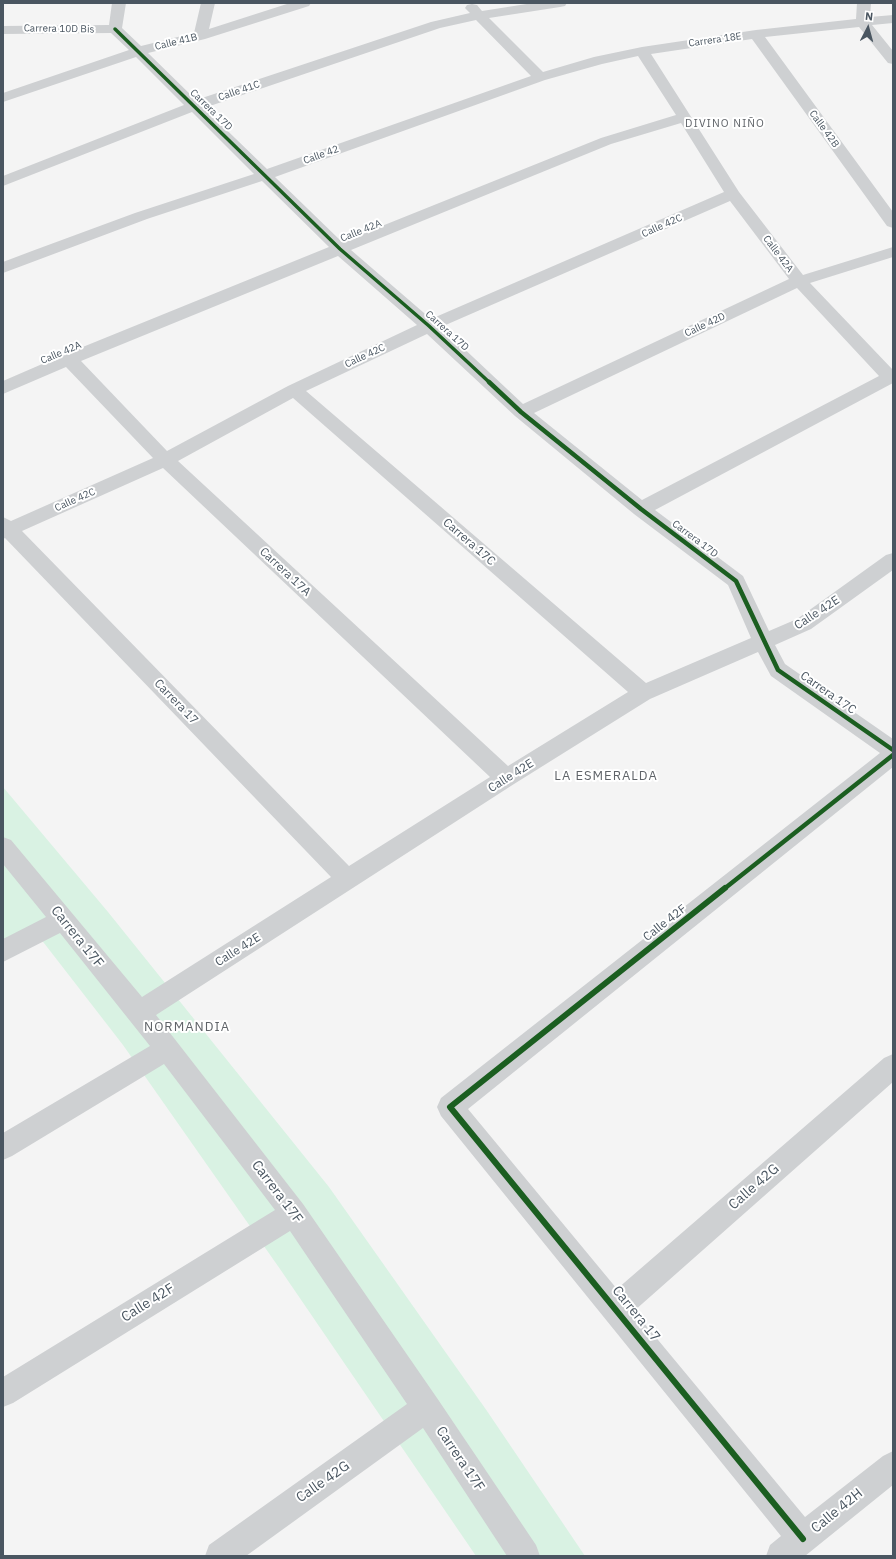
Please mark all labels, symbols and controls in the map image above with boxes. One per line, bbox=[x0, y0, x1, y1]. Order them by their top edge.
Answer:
north arrow bbox=[848, 8, 888, 48]
text: N bbox=[865, 9, 874, 23]
street label: Carrera 10D Bis bbox=[24, 22, 94, 36]
street label: Carrera 18E bbox=[688, 30, 742, 50]
street label: Calle 41B bbox=[154, 31, 198, 53]
street label: Calle 41C bbox=[217, 78, 261, 104]
street label: Carrera 17D bbox=[187, 87, 235, 133]
street label: Calle 42B bbox=[806, 108, 842, 150]
district label: DIVINO NIÑO bbox=[685, 117, 765, 131]
street label: Calle 42 bbox=[302, 143, 340, 167]
street label: Calle 42C bbox=[640, 212, 684, 240]
street label: Calle 42A bbox=[339, 217, 383, 245]
street label: Calle 42A bbox=[760, 233, 796, 275]
street label: Carrera 17D bbox=[423, 308, 471, 354]
street label: Calle 42D bbox=[683, 310, 727, 340]
street label: Calle 42A bbox=[39, 339, 83, 367]
street label: Calle 42C bbox=[343, 341, 387, 371]
street label: Calle 42C bbox=[53, 486, 97, 514]
street label: Carrera 17C bbox=[440, 515, 498, 569]
street label: Carrera 17D bbox=[670, 518, 720, 560]
street label: Carrera 17A bbox=[256, 545, 314, 599]
street label: Calle 42E bbox=[792, 593, 842, 633]
street label: Carrera 17C bbox=[797, 669, 859, 717]
street label: Carrera 17 bbox=[151, 676, 201, 728]
street label: Calle 42E bbox=[485, 756, 537, 796]
district label: LA ESMERALDA bbox=[554, 768, 658, 784]
street label: Calle 42F bbox=[641, 902, 689, 944]
street label: Carrera 17F bbox=[47, 903, 107, 971]
street label: Calle 42E bbox=[212, 930, 264, 970]
district label: NORMANDIA bbox=[144, 1019, 230, 1035]
street label: Carrera 17F bbox=[248, 1157, 306, 1227]
street label: Calle 42G bbox=[725, 1161, 783, 1213]
street label: Calle 42F bbox=[118, 1280, 178, 1326]
street label: Carrera 17 bbox=[608, 1283, 664, 1345]
street label: Carrera 17F bbox=[432, 1423, 488, 1495]
street label: Calle 42G bbox=[293, 1458, 353, 1506]
street label: Calle 42H bbox=[808, 1485, 866, 1537]

